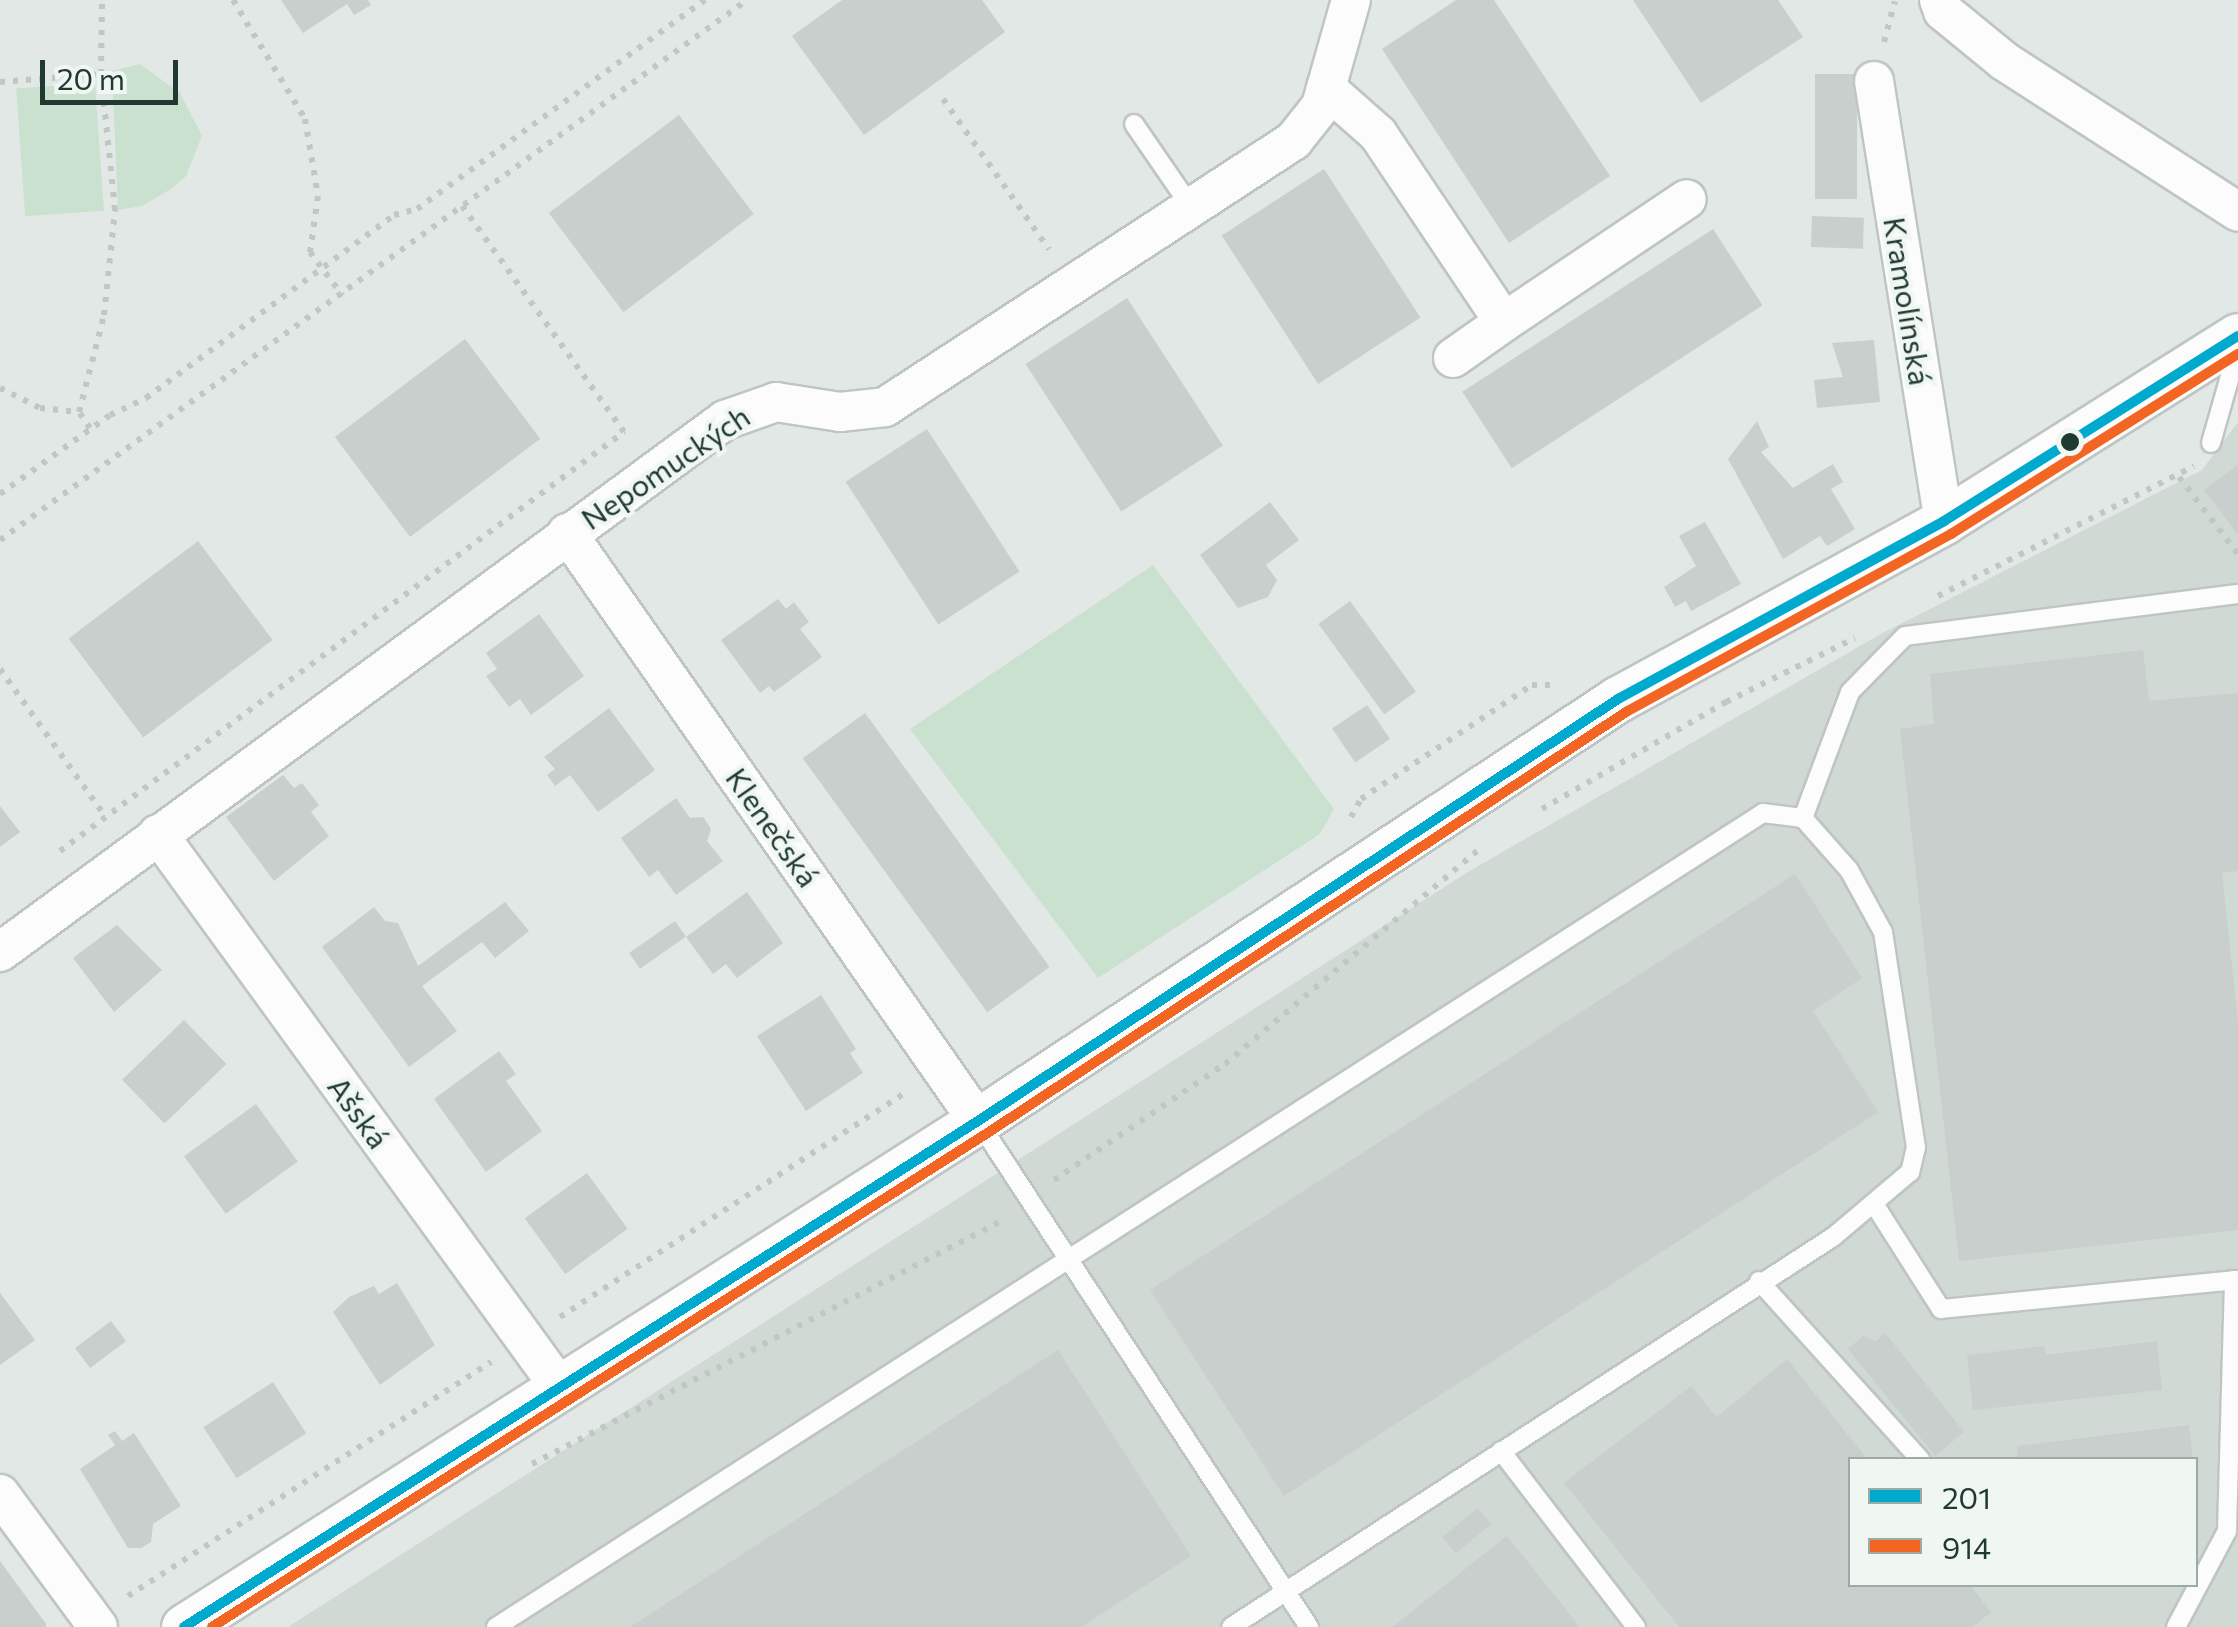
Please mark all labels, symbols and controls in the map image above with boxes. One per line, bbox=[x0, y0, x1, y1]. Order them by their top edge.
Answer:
scale bar bbox=[45, 40, 182, 102]
text: 20 m bbox=[57, 59, 125, 96]
street label: Kramolínská bbox=[1877, 214, 1939, 388]
street label: Nepomuckých bbox=[574, 398, 756, 536]
unlabelled marker bbox=[2060, 432, 2080, 452]
street label: Klenečská bbox=[719, 761, 827, 893]
street label: Ašská bbox=[321, 1069, 397, 1155]
legend bbox=[1848, 1457, 2198, 1587]
text: 201 bbox=[1942, 1478, 1991, 1515]
text: 914 bbox=[1942, 1528, 1991, 1565]

